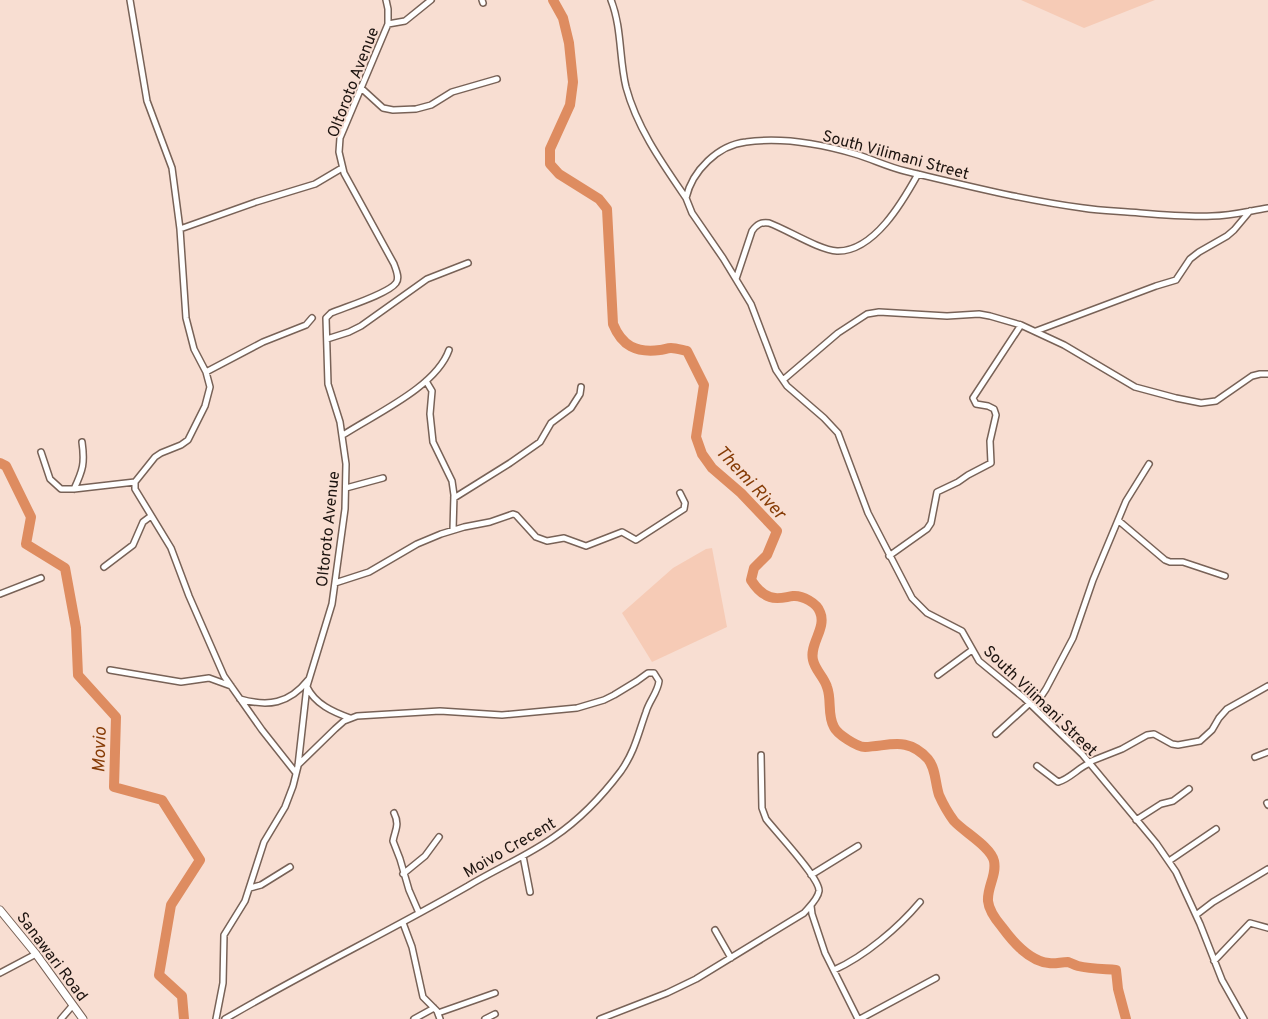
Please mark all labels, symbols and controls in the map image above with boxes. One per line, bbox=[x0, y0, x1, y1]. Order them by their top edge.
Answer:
street label: Oltoroto Avenue bbox=[324, 25, 384, 141]
street label: South Vilimani Street bbox=[820, 127, 971, 185]
water label: Themi River bbox=[710, 441, 792, 527]
street label: Oltoroto Avenue bbox=[313, 470, 345, 588]
street label: South Vilimani Street bbox=[978, 642, 1101, 761]
water label: Movio bbox=[88, 726, 113, 773]
street label: Moivo Crecent bbox=[460, 814, 560, 883]
street label: Sanawari Road bbox=[11, 909, 91, 1006]

